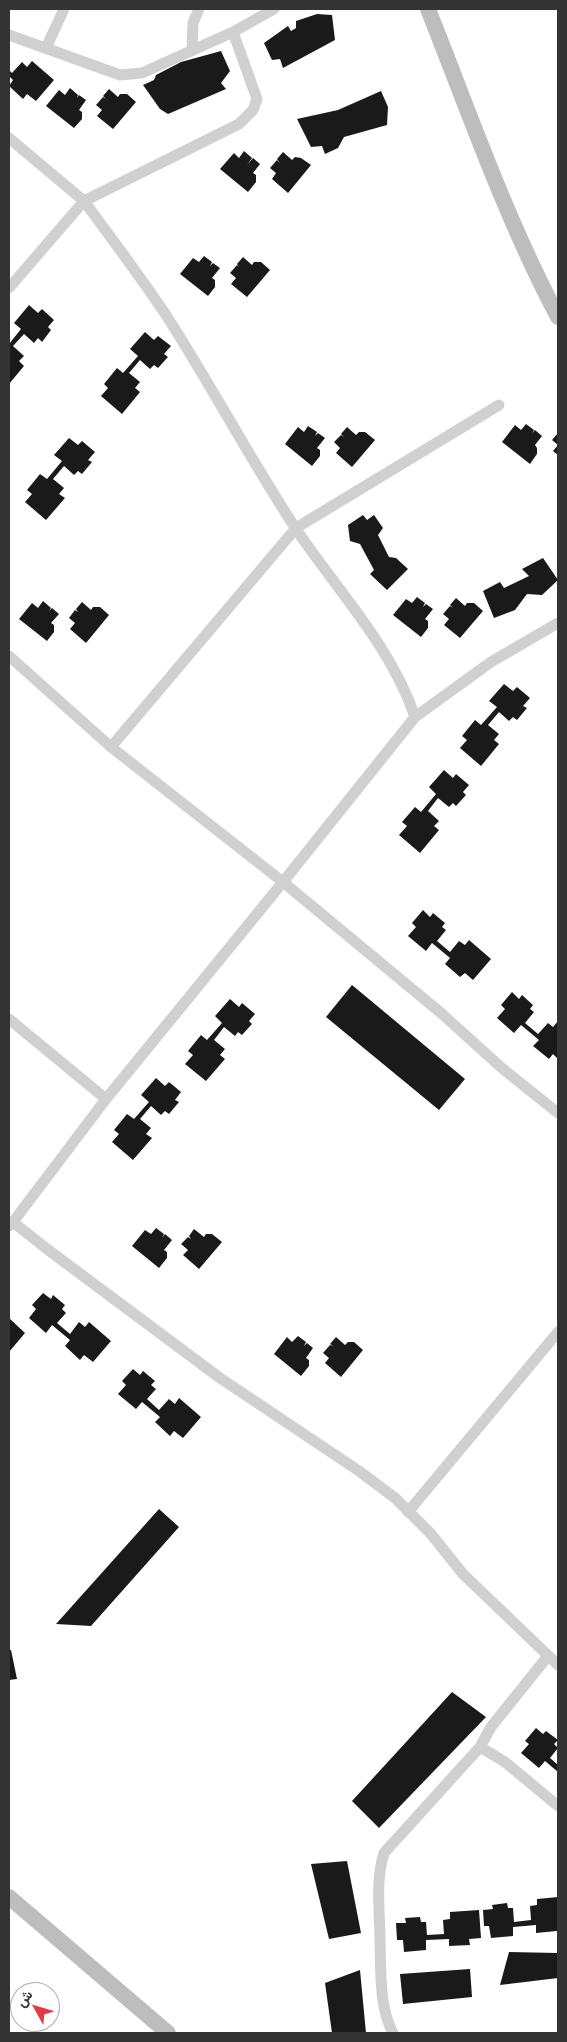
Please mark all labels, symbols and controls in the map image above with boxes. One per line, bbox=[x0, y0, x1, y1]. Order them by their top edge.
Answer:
north arrow bbox=[10, 1982, 60, 2032]
text: ش bbox=[13, 1987, 36, 2010]

